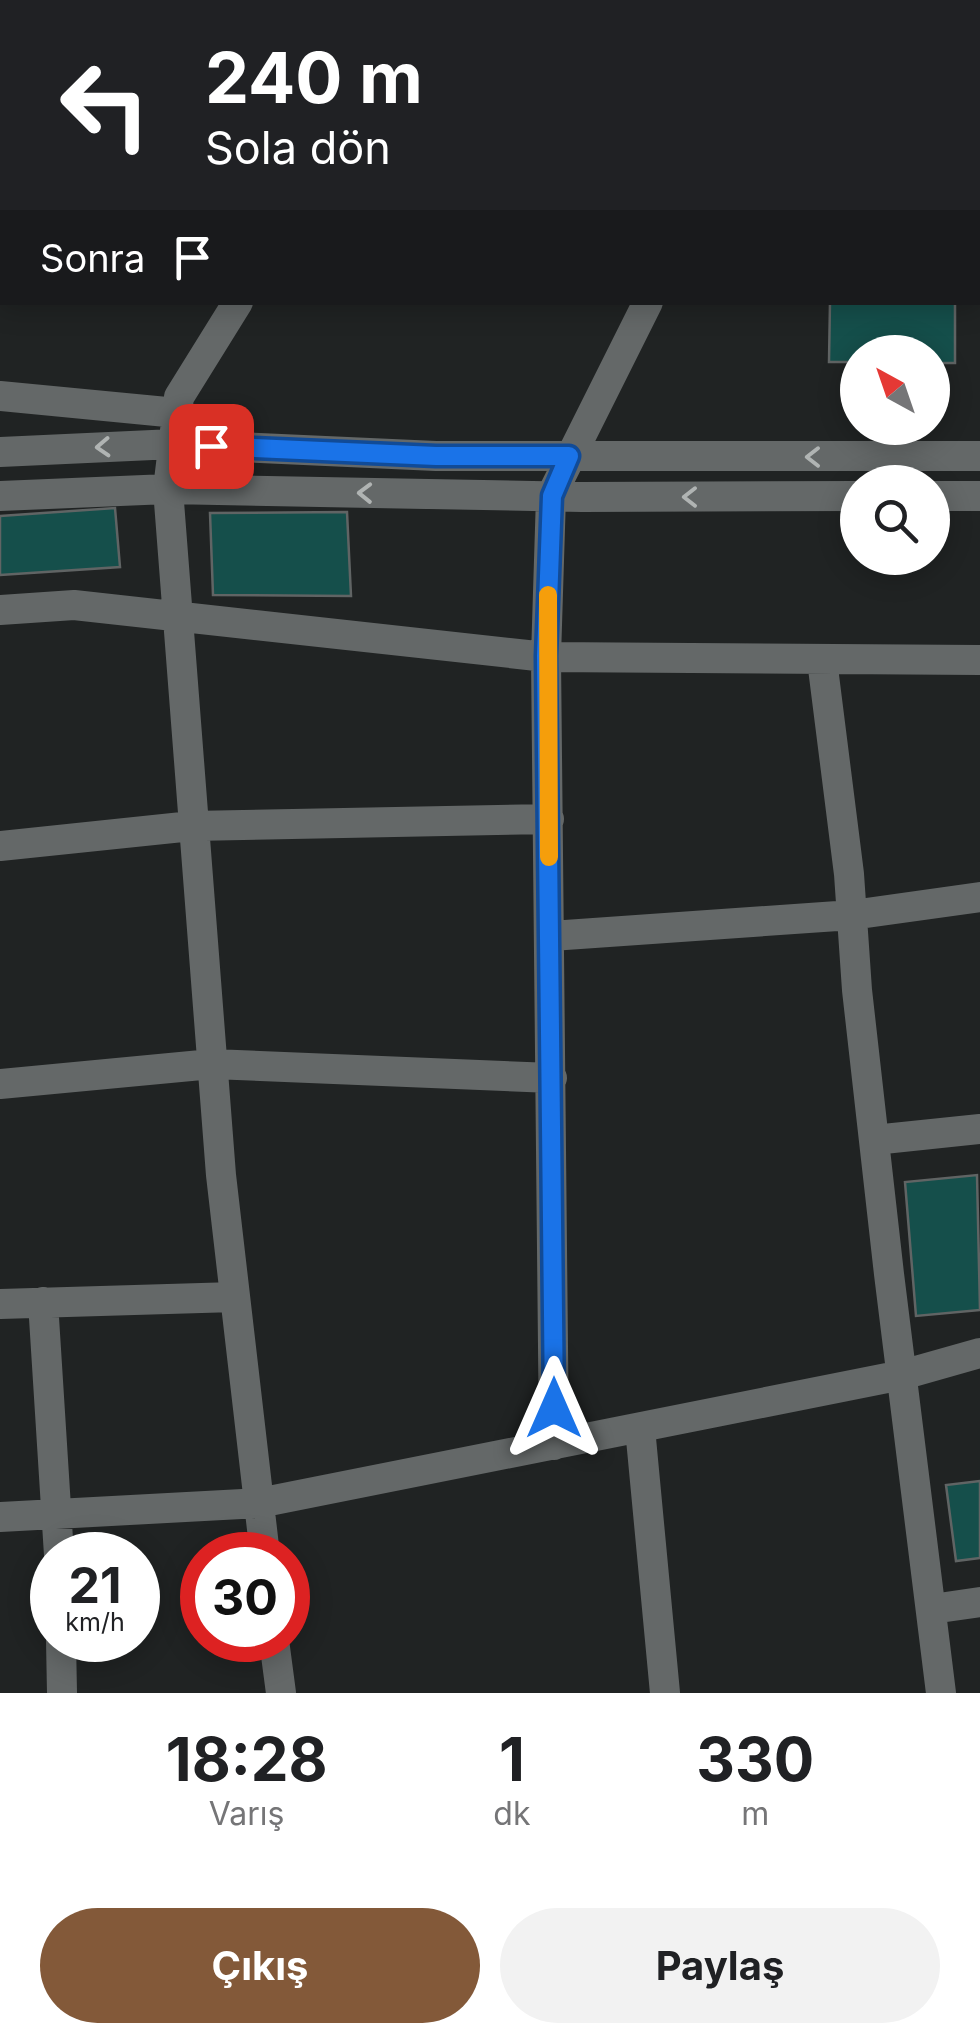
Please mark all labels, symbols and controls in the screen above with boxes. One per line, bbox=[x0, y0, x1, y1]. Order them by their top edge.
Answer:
text: 240 m bbox=[205, 35, 423, 120]
icon: left bbox=[40, 40, 170, 170]
text: Sola dön bbox=[205, 120, 391, 175]
icon: arrive bbox=[165, 230, 220, 285]
text: Sonra bbox=[40, 235, 145, 281]
north arrow bbox=[840, 335, 950, 445]
map controls bbox=[840, 335, 950, 575]
pin bbox=[169, 404, 254, 489]
icon: arrive bbox=[184, 419, 239, 474]
one-way arrow bbox=[94, 437, 110, 458]
one-way arrow bbox=[804, 446, 820, 468]
button: search bbox=[840, 465, 950, 575]
one-way arrow bbox=[357, 482, 373, 503]
one-way arrow bbox=[682, 486, 698, 508]
position arrow bbox=[502, 1356, 606, 1460]
speed limit sign: 30 bbox=[180, 1532, 310, 1662]
text: 21 bbox=[68, 1555, 122, 1615]
text: km/h bbox=[65, 1607, 125, 1637]
text: 18:28 bbox=[166, 1723, 328, 1795]
text: 1 bbox=[499, 1723, 525, 1795]
text: 330 bbox=[696, 1723, 814, 1795]
text: Varış bbox=[209, 1794, 284, 1833]
text: dk bbox=[493, 1794, 531, 1833]
text: m bbox=[741, 1794, 769, 1833]
button: Çıkış bbox=[40, 1908, 480, 2023]
button: Paylaş bbox=[500, 1908, 940, 2023]

